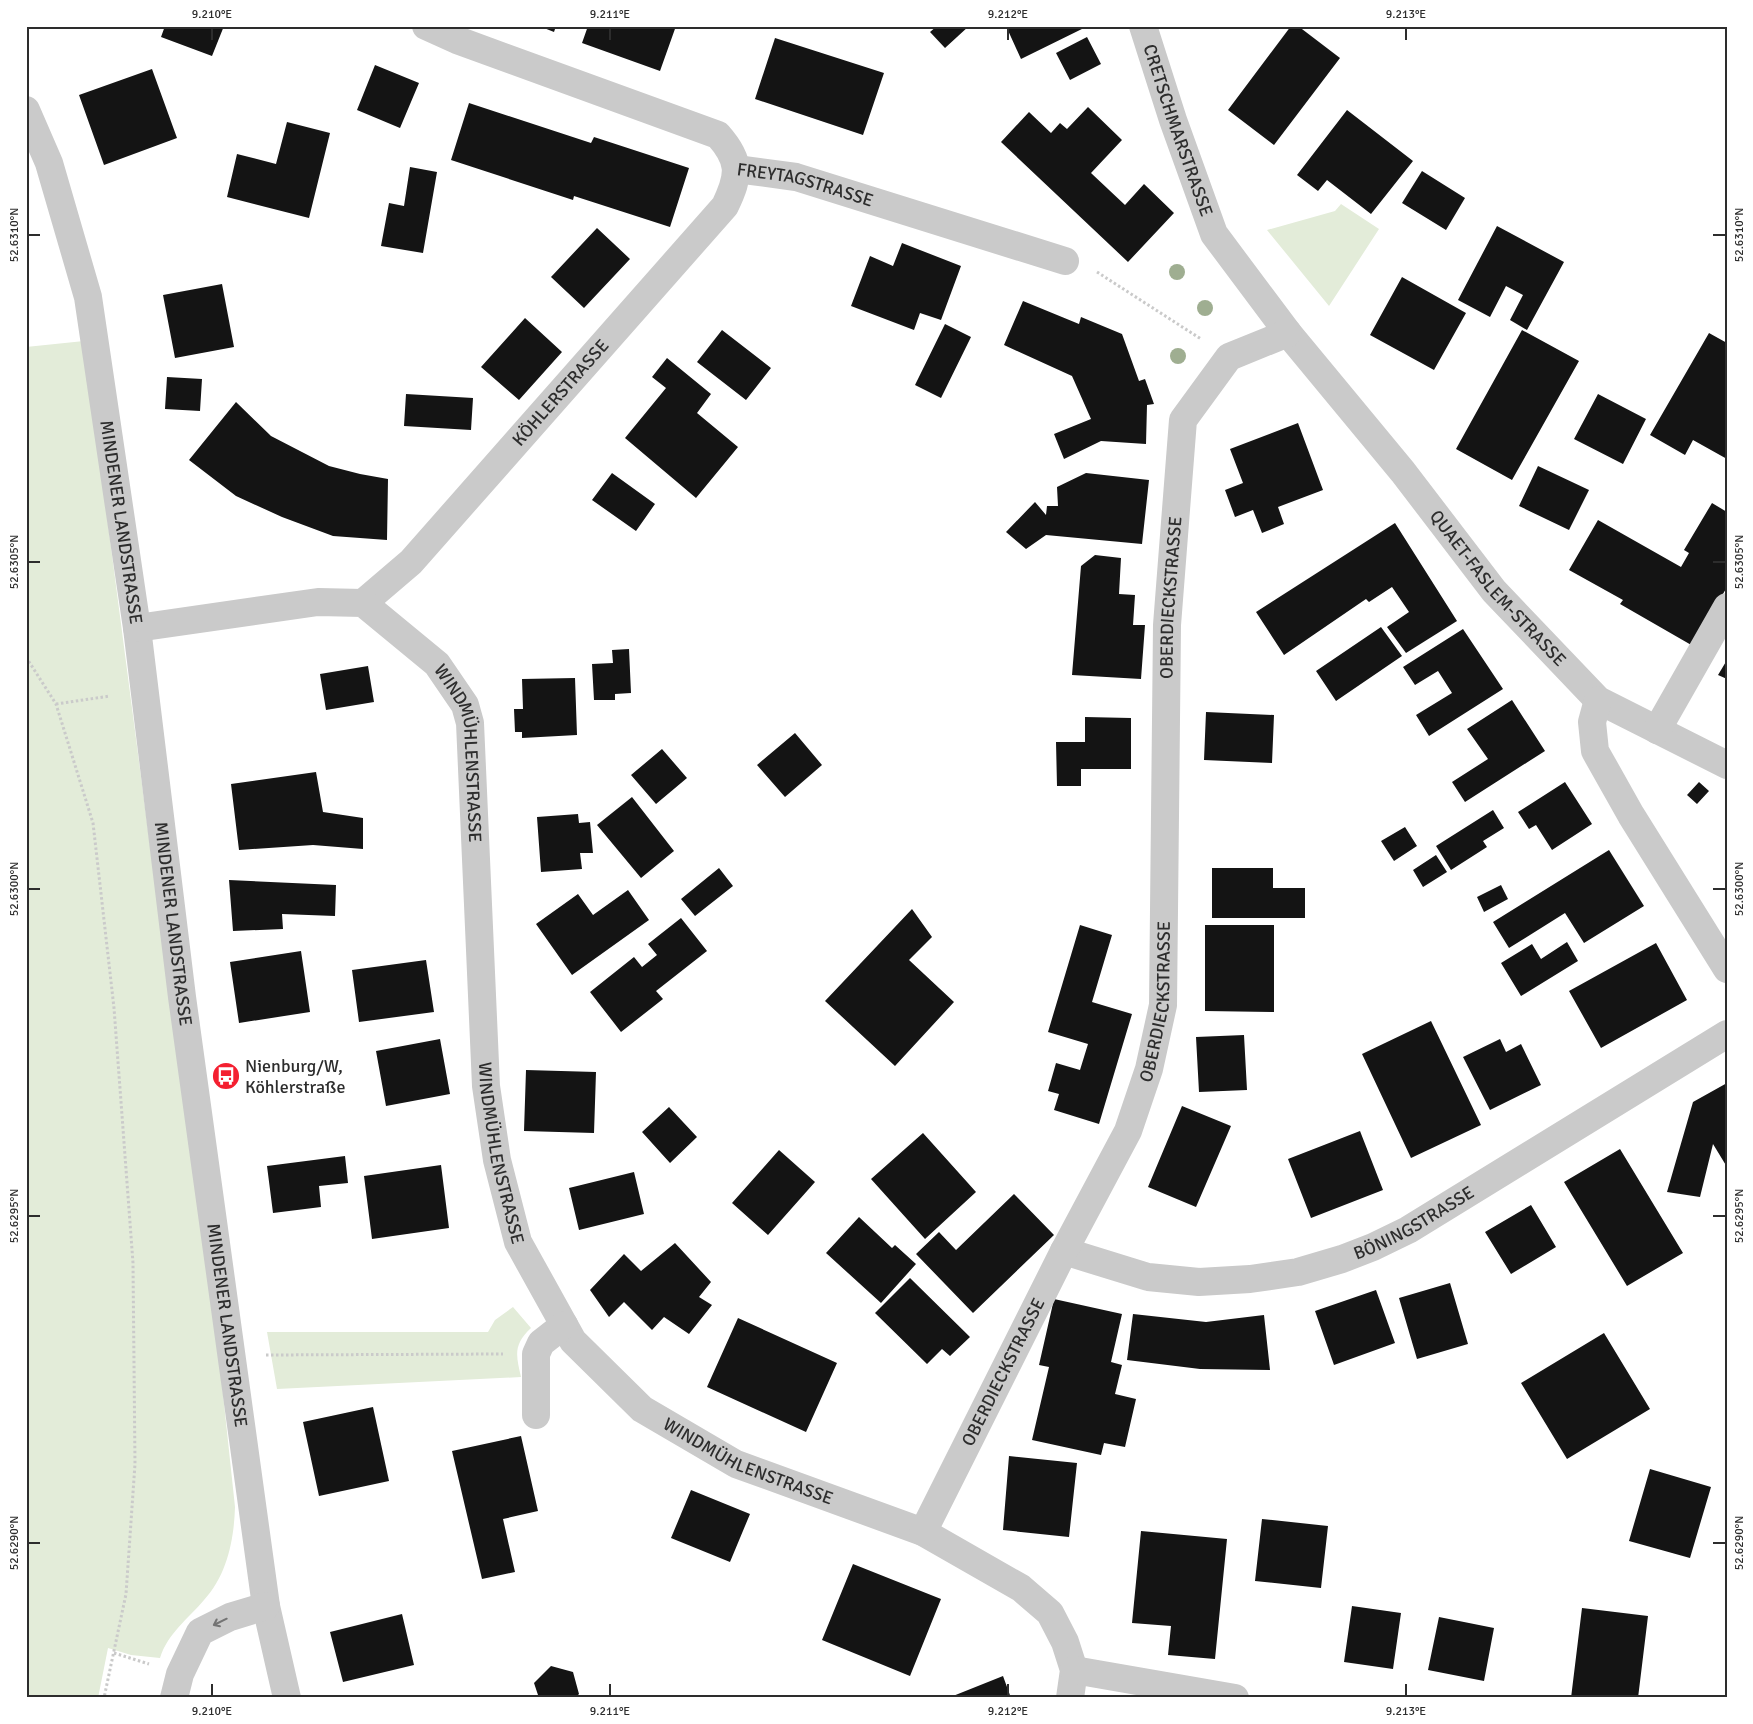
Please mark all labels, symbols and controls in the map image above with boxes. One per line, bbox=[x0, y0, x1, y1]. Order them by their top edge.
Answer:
text: 9.210°E bbox=[192, 7, 232, 22]
text: 9.211°E bbox=[590, 7, 630, 22]
text: 9.212°E bbox=[988, 7, 1028, 22]
text: 9.213°E bbox=[1386, 7, 1426, 22]
street label: CRETSCHMARSTRASSE bbox=[1139, 41, 1218, 219]
street label: FREYTAGSTRASSE bbox=[736, 158, 876, 211]
text: 52.6310°N bbox=[7, 208, 22, 262]
text: 52.6310°N bbox=[1732, 208, 1747, 262]
street label: KÖHLERSTRASSE bbox=[507, 335, 613, 451]
street label: MINDENER LANDSTRASSE bbox=[95, 419, 147, 626]
street label: QUAET-FASLEM-STRASSE bbox=[1425, 506, 1571, 671]
street label: OBERDIECKSTRASSE bbox=[1155, 515, 1186, 679]
text: 52.6305°N bbox=[7, 535, 22, 589]
text: 52.6305°N bbox=[1732, 535, 1747, 589]
street label: WINDMÜHLENSTRASSE bbox=[429, 660, 486, 843]
street label: MINDENER LANDSTRASSE bbox=[150, 820, 197, 1027]
text: 52.6300°N bbox=[7, 862, 22, 916]
text: 52.6300°N bbox=[1732, 862, 1747, 916]
street label: OBERDIECKSTRASSE bbox=[1134, 921, 1175, 1085]
place label: Nienburg/W, Köhlerstraße bbox=[245, 1055, 345, 1098]
bus stop icon: Nienburg/W, Köhlerstraße bbox=[211, 1061, 241, 1091]
street label: WINDMÜHLENSTRASSE bbox=[474, 1061, 529, 1246]
street label: BÖNINGSTRASSE bbox=[1350, 1181, 1478, 1265]
text: 52.6295°N bbox=[7, 1189, 22, 1243]
text: 52.6295°N bbox=[1732, 1189, 1747, 1243]
street label: MINDENER LANDSTRASSE bbox=[202, 1222, 252, 1429]
street label: OBERDIECKSTRASSE bbox=[957, 1294, 1050, 1450]
street label: WINDMÜHLENSTRASSE bbox=[659, 1413, 836, 1509]
text: 52.6290°N bbox=[7, 1516, 22, 1570]
text: 52.6290°N bbox=[1732, 1516, 1747, 1570]
one-way arrow bbox=[213, 1618, 228, 1627]
text: 9.210°E bbox=[192, 1704, 232, 1719]
text: 9.211°E bbox=[590, 1704, 630, 1719]
text: 9.212°E bbox=[988, 1704, 1028, 1719]
text: 9.213°E bbox=[1386, 1704, 1426, 1719]

